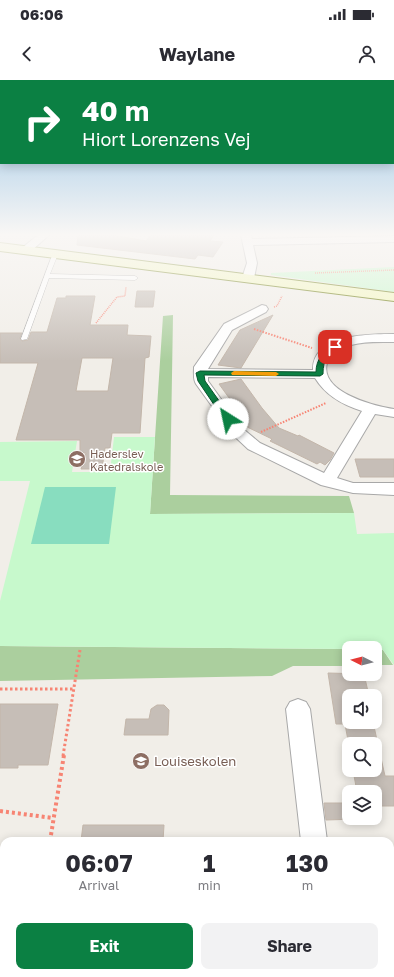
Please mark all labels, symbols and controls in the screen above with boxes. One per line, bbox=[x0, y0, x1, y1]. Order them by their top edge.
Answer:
text: 06:06 bbox=[20, 5, 63, 23]
icon: back bbox=[16, 43, 38, 65]
text: Waylane bbox=[159, 43, 235, 65]
icon: person bbox=[356, 43, 378, 65]
text: 40 m bbox=[82, 94, 149, 127]
icon: right bbox=[16, 96, 68, 148]
text: Hiort Lorenzens Vej bbox=[82, 128, 251, 150]
pin bbox=[318, 330, 352, 364]
icon: arrive bbox=[324, 336, 346, 358]
position arrow bbox=[207, 398, 249, 440]
place label: Haderslev Katedralskole bbox=[90, 447, 163, 473]
school or university icon: Haderslev Katedralskole bbox=[67, 449, 87, 469]
north arrow bbox=[342, 641, 382, 681]
map controls bbox=[342, 641, 382, 825]
button: sound bbox=[342, 689, 382, 729]
button: search bbox=[342, 737, 382, 777]
school or university icon: Louiseskolen bbox=[131, 751, 151, 771]
place label: Louiseskolen bbox=[154, 753, 236, 769]
button: layers bbox=[342, 785, 382, 825]
text: 06:07 bbox=[65, 848, 133, 877]
text: 1 bbox=[203, 848, 215, 877]
text: 130 bbox=[286, 848, 329, 877]
text: Arrival bbox=[79, 877, 119, 893]
text: min bbox=[198, 877, 221, 893]
text: m bbox=[302, 877, 313, 893]
button: Exit bbox=[16, 923, 193, 969]
button: Share bbox=[201, 923, 378, 969]

